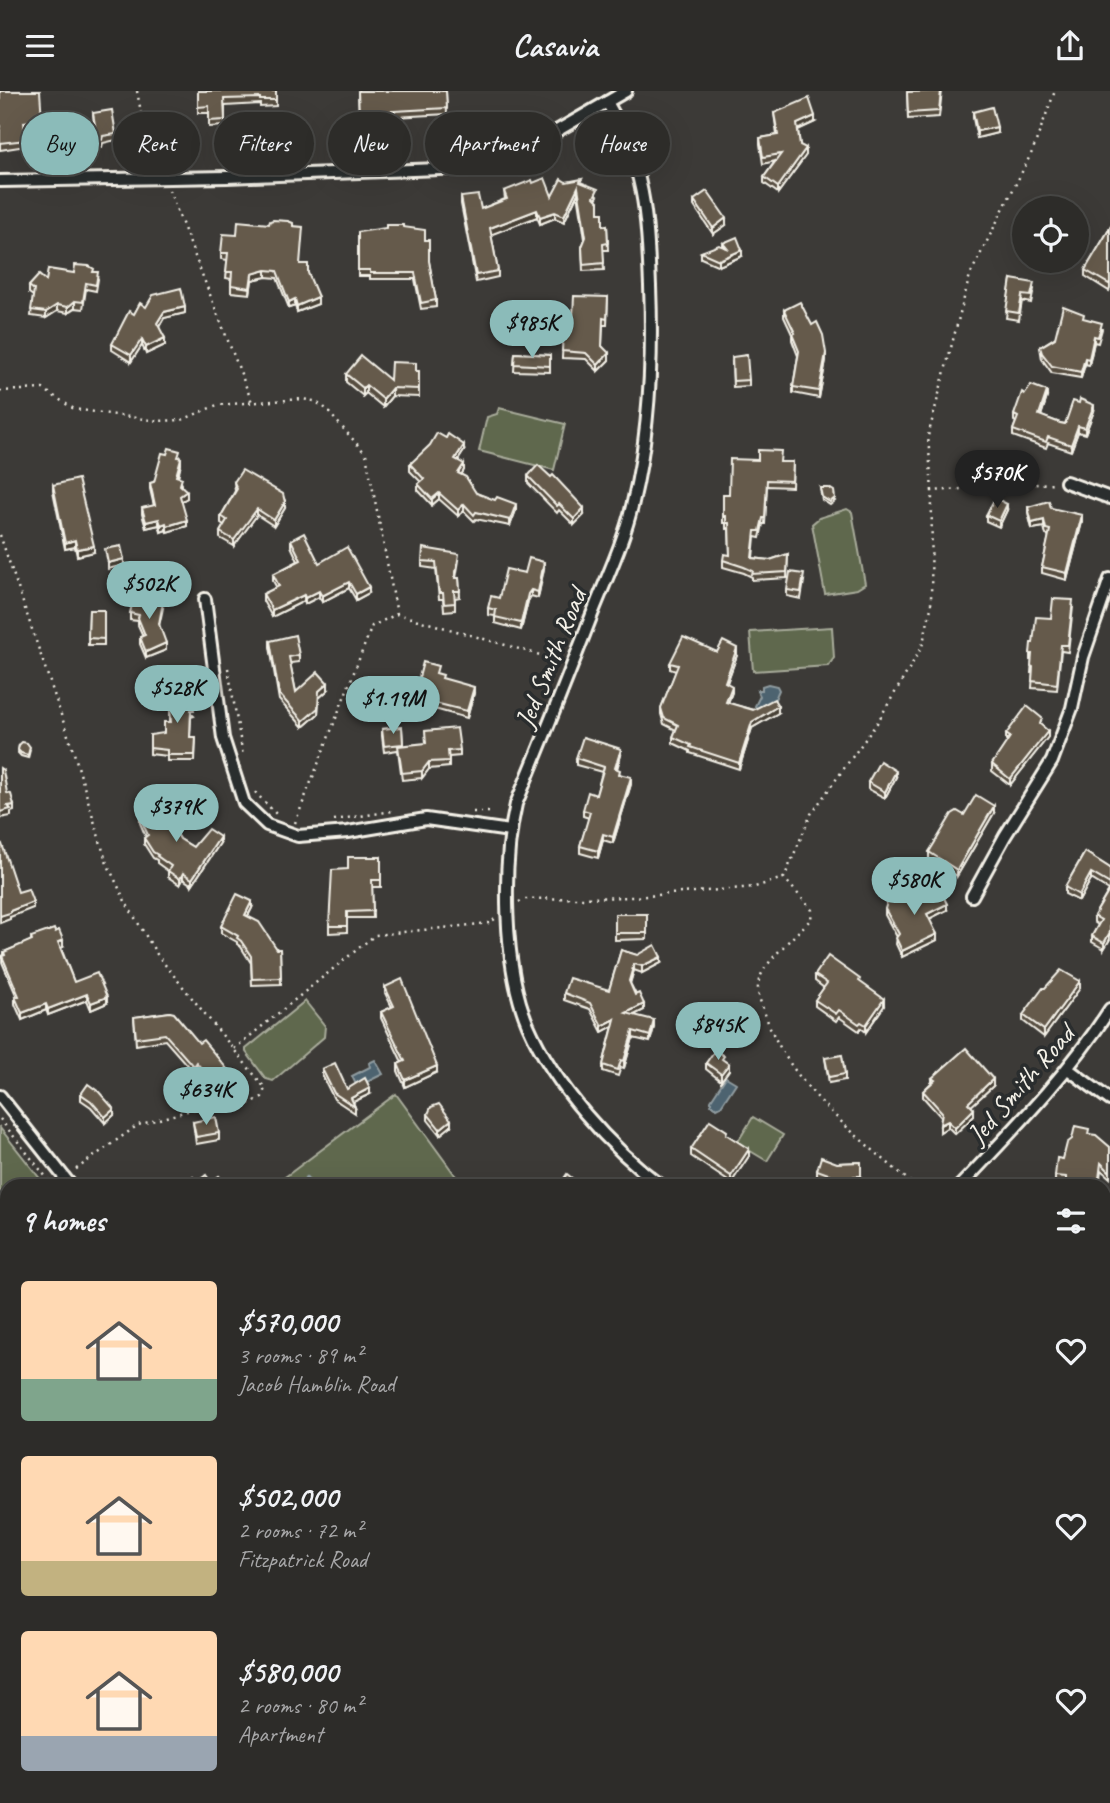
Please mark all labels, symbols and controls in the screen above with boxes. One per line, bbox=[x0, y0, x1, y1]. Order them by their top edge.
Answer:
text: Casavia bbox=[513, 25, 598, 66]
icon: menu bbox=[21, 27, 59, 65]
icon: share bbox=[1051, 27, 1089, 65]
chip: Buy bbox=[21, 112, 99, 175]
chip: Rent bbox=[113, 112, 200, 175]
chip: Filters bbox=[214, 112, 314, 175]
chip: New bbox=[328, 112, 411, 175]
chip: Apartment bbox=[425, 112, 561, 175]
chip: House bbox=[575, 112, 670, 175]
map controls bbox=[1012, 196, 1089, 273]
button: locate bbox=[1012, 196, 1089, 273]
pin: $985K bbox=[483, 301, 581, 360]
text: $985K bbox=[506, 308, 558, 337]
pin: $570K bbox=[948, 451, 1046, 510]
text: $570K bbox=[971, 458, 1023, 487]
pin: $502K bbox=[100, 561, 198, 621]
text: $502K bbox=[123, 569, 175, 598]
street label: Jed Smith Road bbox=[506, 580, 596, 735]
pin: $528K bbox=[128, 665, 226, 725]
text: $528K bbox=[151, 673, 203, 702]
pin: $1.19M bbox=[336, 677, 450, 736]
text: $1.19M bbox=[362, 684, 424, 713]
pin: $379K bbox=[127, 785, 225, 844]
text: $379K bbox=[150, 792, 202, 821]
pin: $580K bbox=[865, 857, 963, 917]
text: $580K bbox=[888, 865, 940, 894]
pin: $845K bbox=[669, 1003, 767, 1062]
text: $845K bbox=[692, 1010, 744, 1039]
street label: Jed Smith Road bbox=[958, 1014, 1084, 1153]
pin: $634K bbox=[157, 1067, 255, 1127]
text: $634K bbox=[179, 1075, 233, 1104]
text: 9 homes bbox=[21, 1202, 105, 1240]
icon: filters bbox=[1052, 1202, 1090, 1240]
text: $570,000 bbox=[238, 1303, 338, 1341]
icon: home bbox=[77, 1309, 161, 1393]
icon: heart bbox=[1052, 1332, 1090, 1370]
text: 3 rooms · 89 m² bbox=[238, 1341, 362, 1370]
text: Jacob Hamblin Road bbox=[238, 1370, 395, 1399]
text: $502,000 bbox=[238, 1478, 338, 1516]
icon: home bbox=[77, 1484, 161, 1568]
icon: heart bbox=[1052, 1507, 1090, 1545]
text: 2 rooms · 72 m² bbox=[238, 1516, 362, 1545]
text: Fitzpatrick Road bbox=[238, 1545, 367, 1574]
text: $580,000 bbox=[238, 1653, 338, 1691]
icon: home bbox=[77, 1659, 161, 1743]
icon: heart bbox=[1052, 1682, 1090, 1720]
text: 2 rooms · 80 m² bbox=[238, 1691, 362, 1720]
text: Apartment bbox=[238, 1720, 323, 1749]

